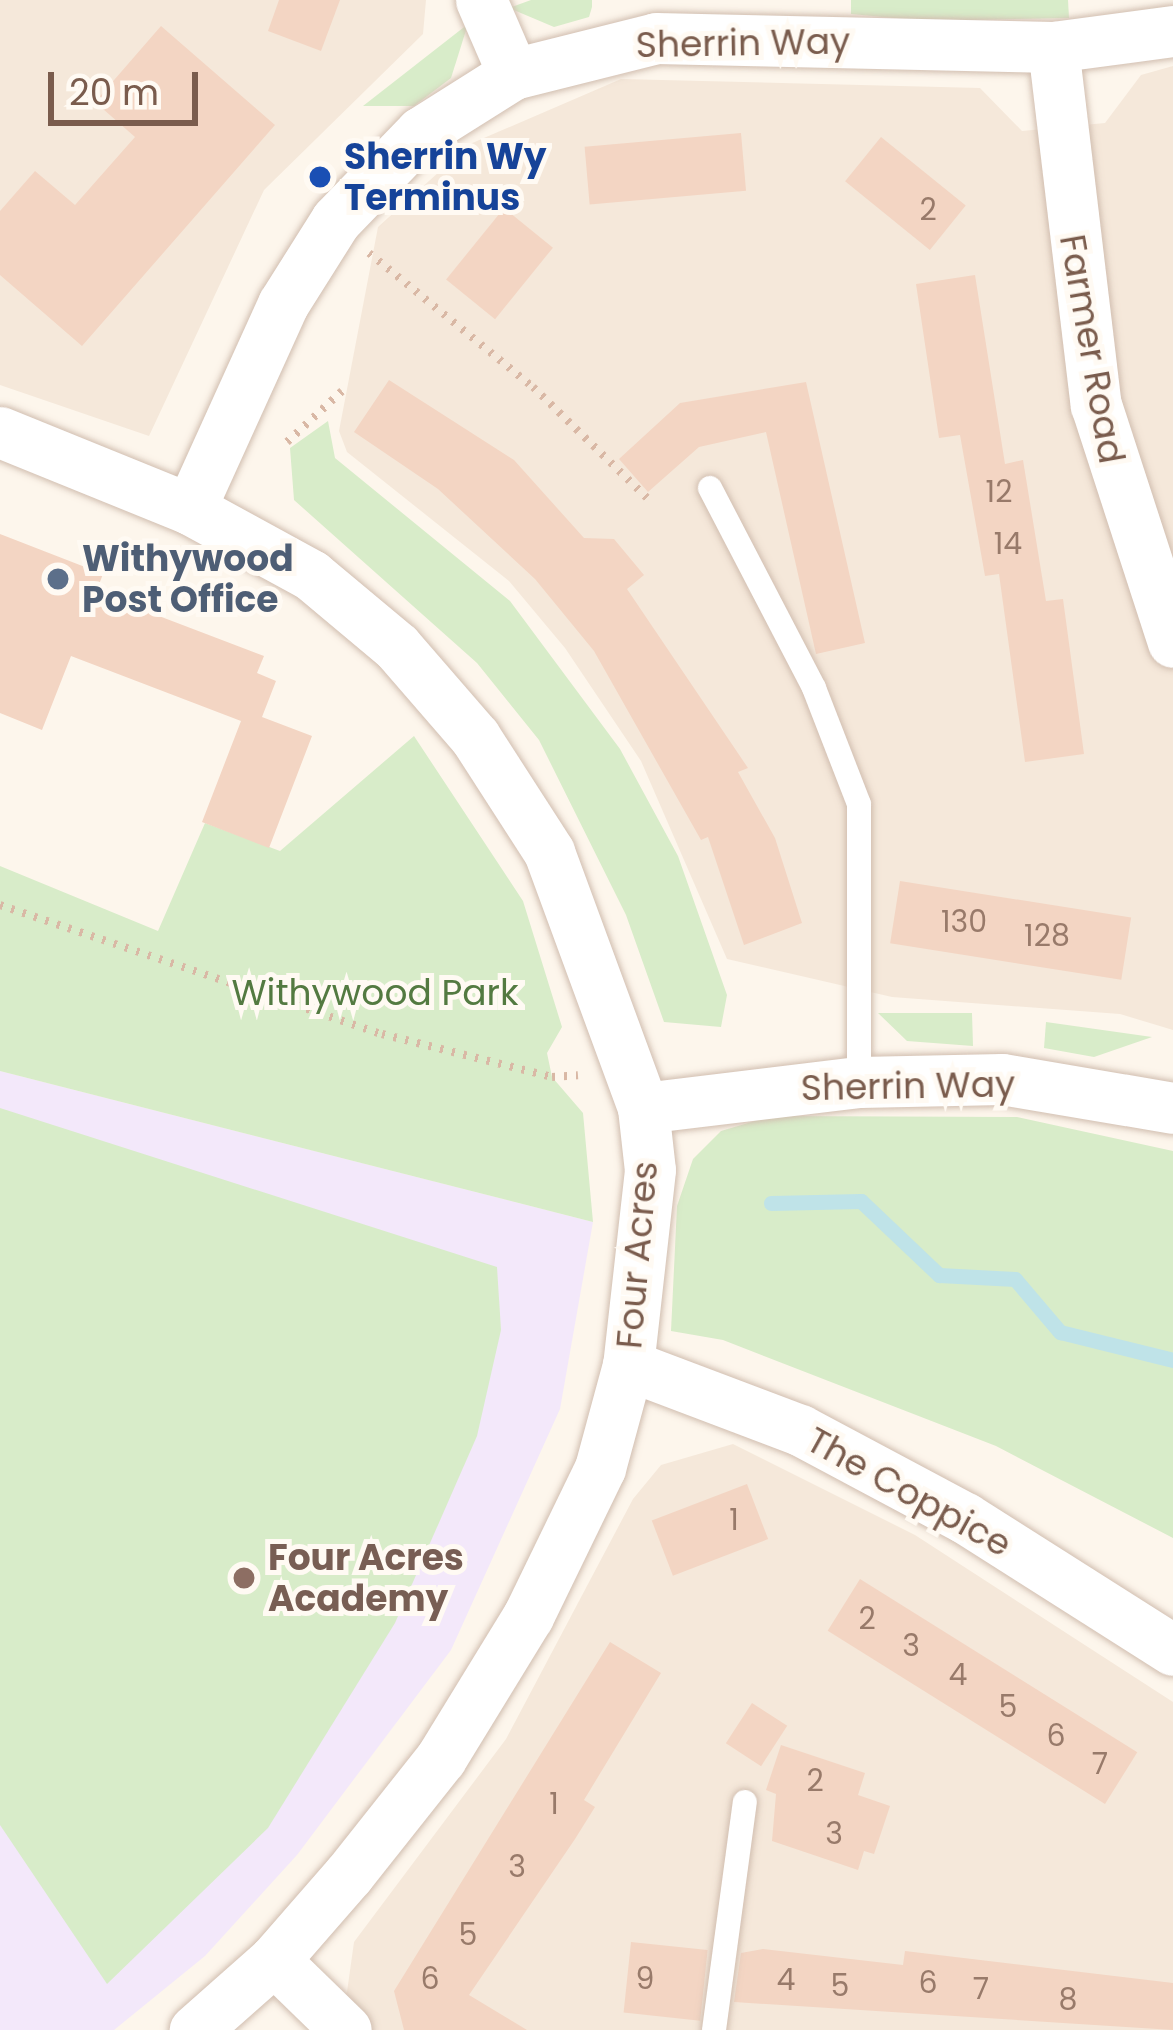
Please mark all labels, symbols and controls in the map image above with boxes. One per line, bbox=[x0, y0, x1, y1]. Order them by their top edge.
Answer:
street label: Sherrin Way bbox=[635, 20, 851, 66]
scale bar bbox=[54, 48, 204, 122]
text: 20 m bbox=[69, 67, 159, 118]
place label: Sherrin Wy Terminus bbox=[344, 134, 547, 219]
marker: Sherrin Wy Terminus bbox=[307, 164, 333, 190]
house number: 2 bbox=[919, 192, 937, 228]
street label: Farmer Road bbox=[1051, 231, 1133, 467]
house number: 12 bbox=[986, 474, 1012, 510]
house number: 14 bbox=[994, 526, 1022, 562]
place label: Withywood Post Office bbox=[82, 536, 294, 621]
marker: Withywood Post Office bbox=[45, 566, 71, 592]
house number: 130 bbox=[941, 904, 987, 940]
house number: 128 bbox=[1024, 918, 1070, 954]
park label: Withywood Park bbox=[231, 971, 519, 1015]
street label: Sherrin Way bbox=[800, 1063, 1016, 1109]
street label: Four Acres bbox=[607, 1160, 667, 1350]
street label: The Coppice bbox=[799, 1418, 1019, 1566]
house number: 1 bbox=[729, 1502, 739, 1538]
place label: Four Acres Academy bbox=[268, 1535, 464, 1620]
marker: Four Acres Academy bbox=[231, 1565, 257, 1591]
house number: 2 bbox=[858, 1601, 876, 1637]
house number: 3 bbox=[902, 1628, 920, 1664]
house number: 4 bbox=[949, 1657, 967, 1693]
house number: 5 bbox=[999, 1689, 1017, 1725]
house number: 6 bbox=[1046, 1718, 1066, 1754]
house number: 7 bbox=[1092, 1746, 1108, 1782]
house number: 2 bbox=[806, 1763, 824, 1799]
house number: 1 bbox=[549, 1786, 559, 1822]
house number: 3 bbox=[825, 1816, 843, 1852]
house number: 3 bbox=[508, 1849, 526, 1885]
house number: 5 bbox=[459, 1917, 477, 1953]
house number: 6 bbox=[420, 1961, 440, 1997]
house number: 9 bbox=[636, 1961, 654, 1997]
house number: 4 bbox=[777, 1962, 795, 1998]
house number: 6 bbox=[918, 1965, 938, 2001]
house number: 5 bbox=[831, 1968, 849, 2004]
house number: 7 bbox=[973, 1971, 989, 2007]
house number: 8 bbox=[1059, 1982, 1077, 2018]

